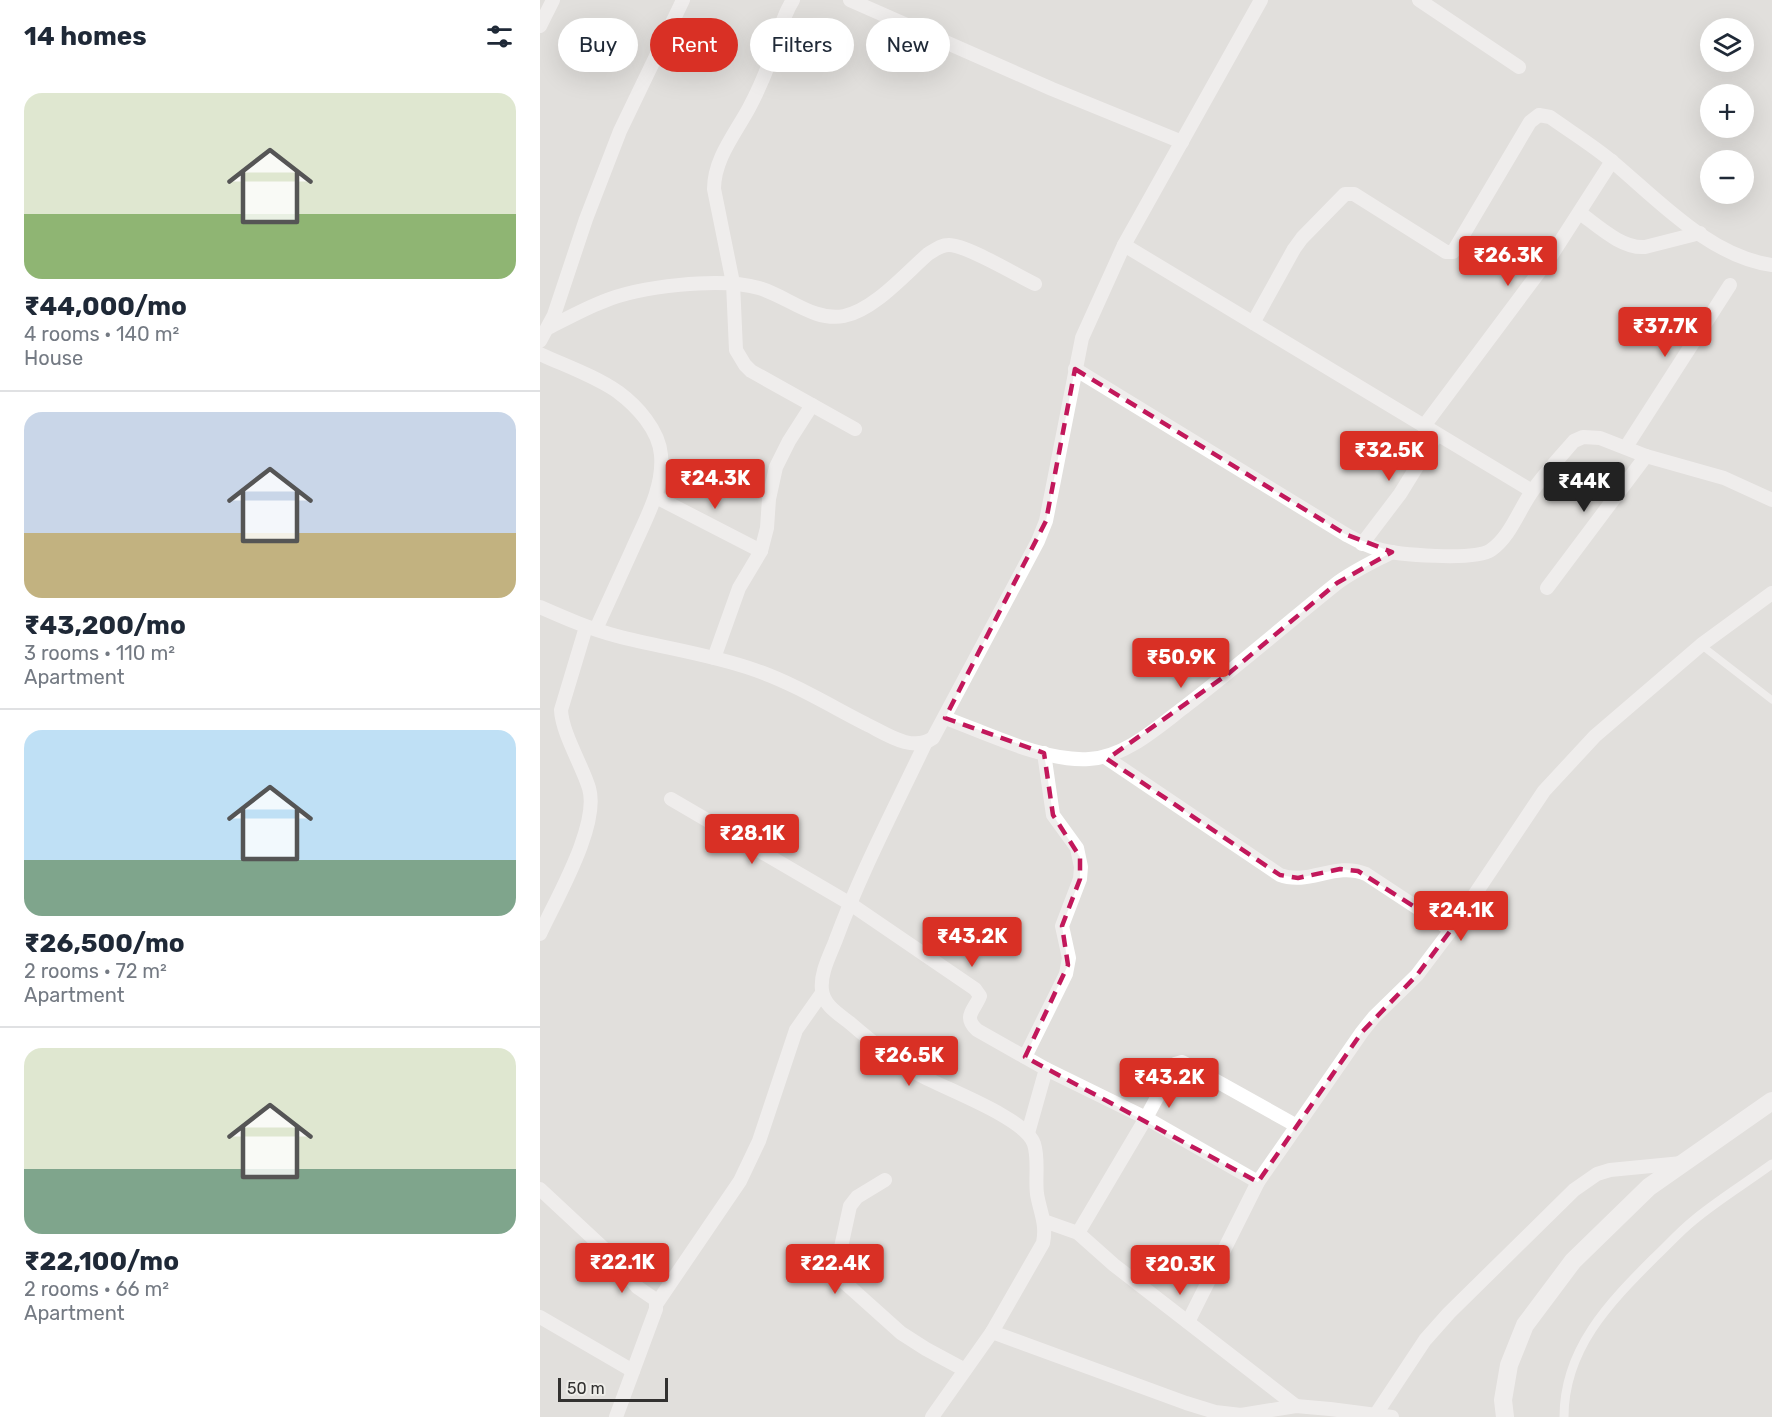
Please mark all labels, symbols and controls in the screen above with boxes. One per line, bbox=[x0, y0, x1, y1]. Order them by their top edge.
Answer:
chip: Buy bbox=[558, 18, 638, 72]
chip: Rent bbox=[650, 18, 738, 72]
chip: Filters bbox=[750, 18, 854, 72]
chip: New bbox=[866, 18, 950, 72]
map controls bbox=[1700, 18, 1754, 204]
button: layers bbox=[1700, 18, 1754, 72]
icon: filters bbox=[483, 20, 516, 53]
text: 14 homes bbox=[24, 21, 147, 52]
button: + bbox=[1700, 84, 1754, 138]
icon: home bbox=[216, 132, 324, 240]
button: − bbox=[1700, 150, 1754, 204]
pin: ₹26.3K bbox=[1459, 236, 1557, 287]
text: ₹26.3K bbox=[1473, 243, 1543, 267]
text: ₹44,000/mo bbox=[24, 291, 187, 322]
pin: ₹37.7K bbox=[1616, 307, 1714, 358]
text: ₹37.7K bbox=[1632, 314, 1698, 338]
text: 4 rooms · 140 m² bbox=[24, 322, 179, 346]
text: House bbox=[24, 346, 83, 370]
pin: ₹32.5K bbox=[1340, 431, 1438, 482]
text: ₹32.5K bbox=[1354, 438, 1424, 462]
icon: home bbox=[216, 451, 324, 559]
pin: ₹24.3K bbox=[666, 459, 764, 510]
pin: ₹44K bbox=[1548, 462, 1620, 513]
text: ₹24.3K bbox=[680, 466, 750, 490]
text: ₹44K bbox=[1558, 469, 1610, 493]
text: ₹43,200/mo bbox=[24, 610, 186, 641]
pin: ₹50.9K bbox=[1132, 638, 1230, 689]
text: 3 rooms · 110 m² bbox=[24, 641, 175, 665]
text: ₹50.9K bbox=[1146, 645, 1216, 669]
text: Apartment bbox=[24, 665, 125, 689]
icon: home bbox=[216, 769, 324, 877]
pin: ₹28.1K bbox=[703, 814, 801, 865]
text: ₹28.1K bbox=[719, 821, 785, 845]
pin: ₹24.1K bbox=[1412, 891, 1510, 942]
text: ₹24.1K bbox=[1428, 898, 1494, 922]
pin: ₹43.2K bbox=[923, 917, 1021, 968]
text: ₹43.2K bbox=[937, 924, 1007, 948]
text: ₹26,500/mo bbox=[24, 928, 185, 959]
text: 2 rooms · 72 m² bbox=[24, 959, 167, 983]
text: Apartment bbox=[24, 983, 125, 1007]
pin: ₹26.5K bbox=[860, 1036, 958, 1087]
text: ₹26.5K bbox=[874, 1043, 944, 1067]
pin: ₹43.2K bbox=[1120, 1058, 1218, 1109]
text: ₹43.2K bbox=[1134, 1065, 1204, 1089]
icon: home bbox=[216, 1087, 324, 1195]
pin: ₹22.1K bbox=[573, 1243, 671, 1294]
pin: ₹22.4K bbox=[786, 1244, 884, 1295]
pin: ₹20.3K bbox=[1131, 1245, 1229, 1296]
text: ₹22,100/mo bbox=[24, 1246, 179, 1277]
text: ₹22.1K bbox=[589, 1250, 655, 1274]
text: ₹22.4K bbox=[800, 1251, 870, 1275]
text: ₹20.3K bbox=[1145, 1252, 1215, 1276]
text: 2 rooms · 66 m² bbox=[24, 1277, 169, 1301]
text: Apartment bbox=[24, 1301, 125, 1325]
scale bar bbox=[558, 1375, 668, 1402]
text: 50 m bbox=[567, 1379, 605, 1398]

